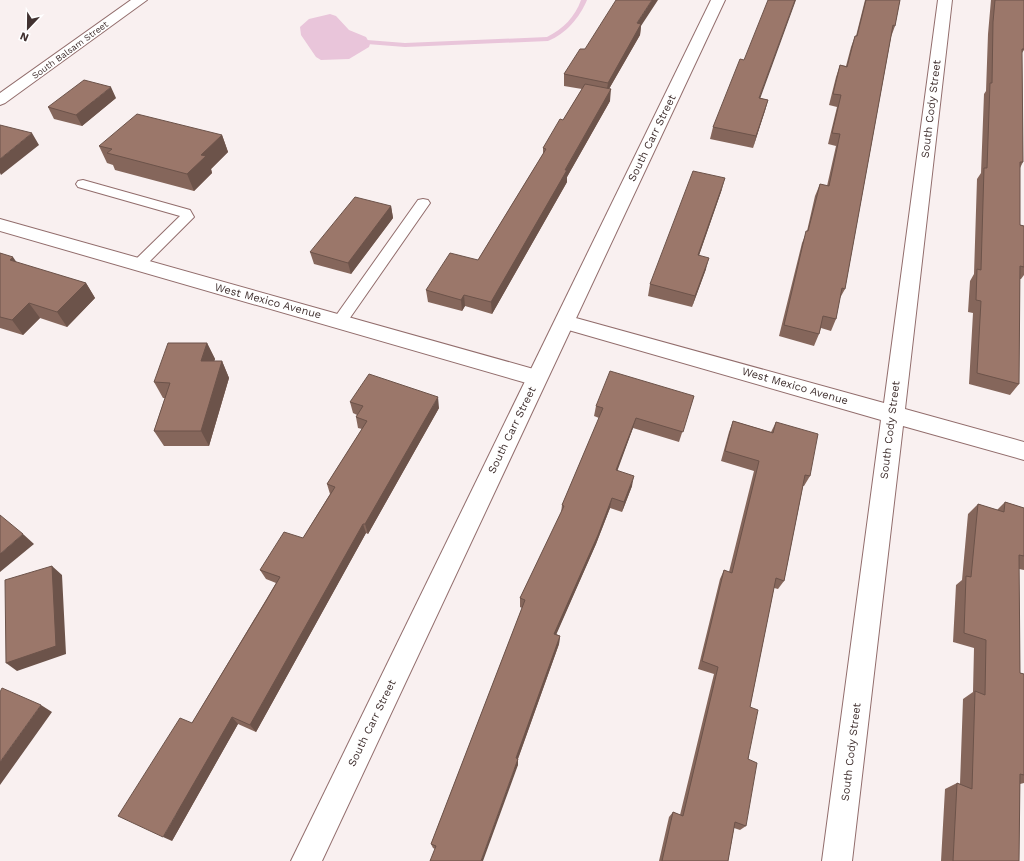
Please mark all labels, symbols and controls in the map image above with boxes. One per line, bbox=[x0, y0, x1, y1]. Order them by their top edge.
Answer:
north arrow bbox=[8, 8, 48, 48]
street label: South Balsam Street bbox=[30, 19, 110, 81]
text: N bbox=[18, 29, 31, 44]
street label: South Cody Street bbox=[919, 59, 944, 159]
street label: South Carr Street bbox=[625, 92, 679, 184]
street label: West Mexico Avenue bbox=[213, 280, 323, 322]
street label: West Mexico Avenue bbox=[740, 365, 850, 407]
street label: South Cody Street bbox=[878, 380, 903, 480]
street label: South Carr Street bbox=[485, 384, 539, 476]
street label: South Carr Street bbox=[345, 677, 399, 769]
street label: South Cody Street bbox=[839, 702, 864, 802]

